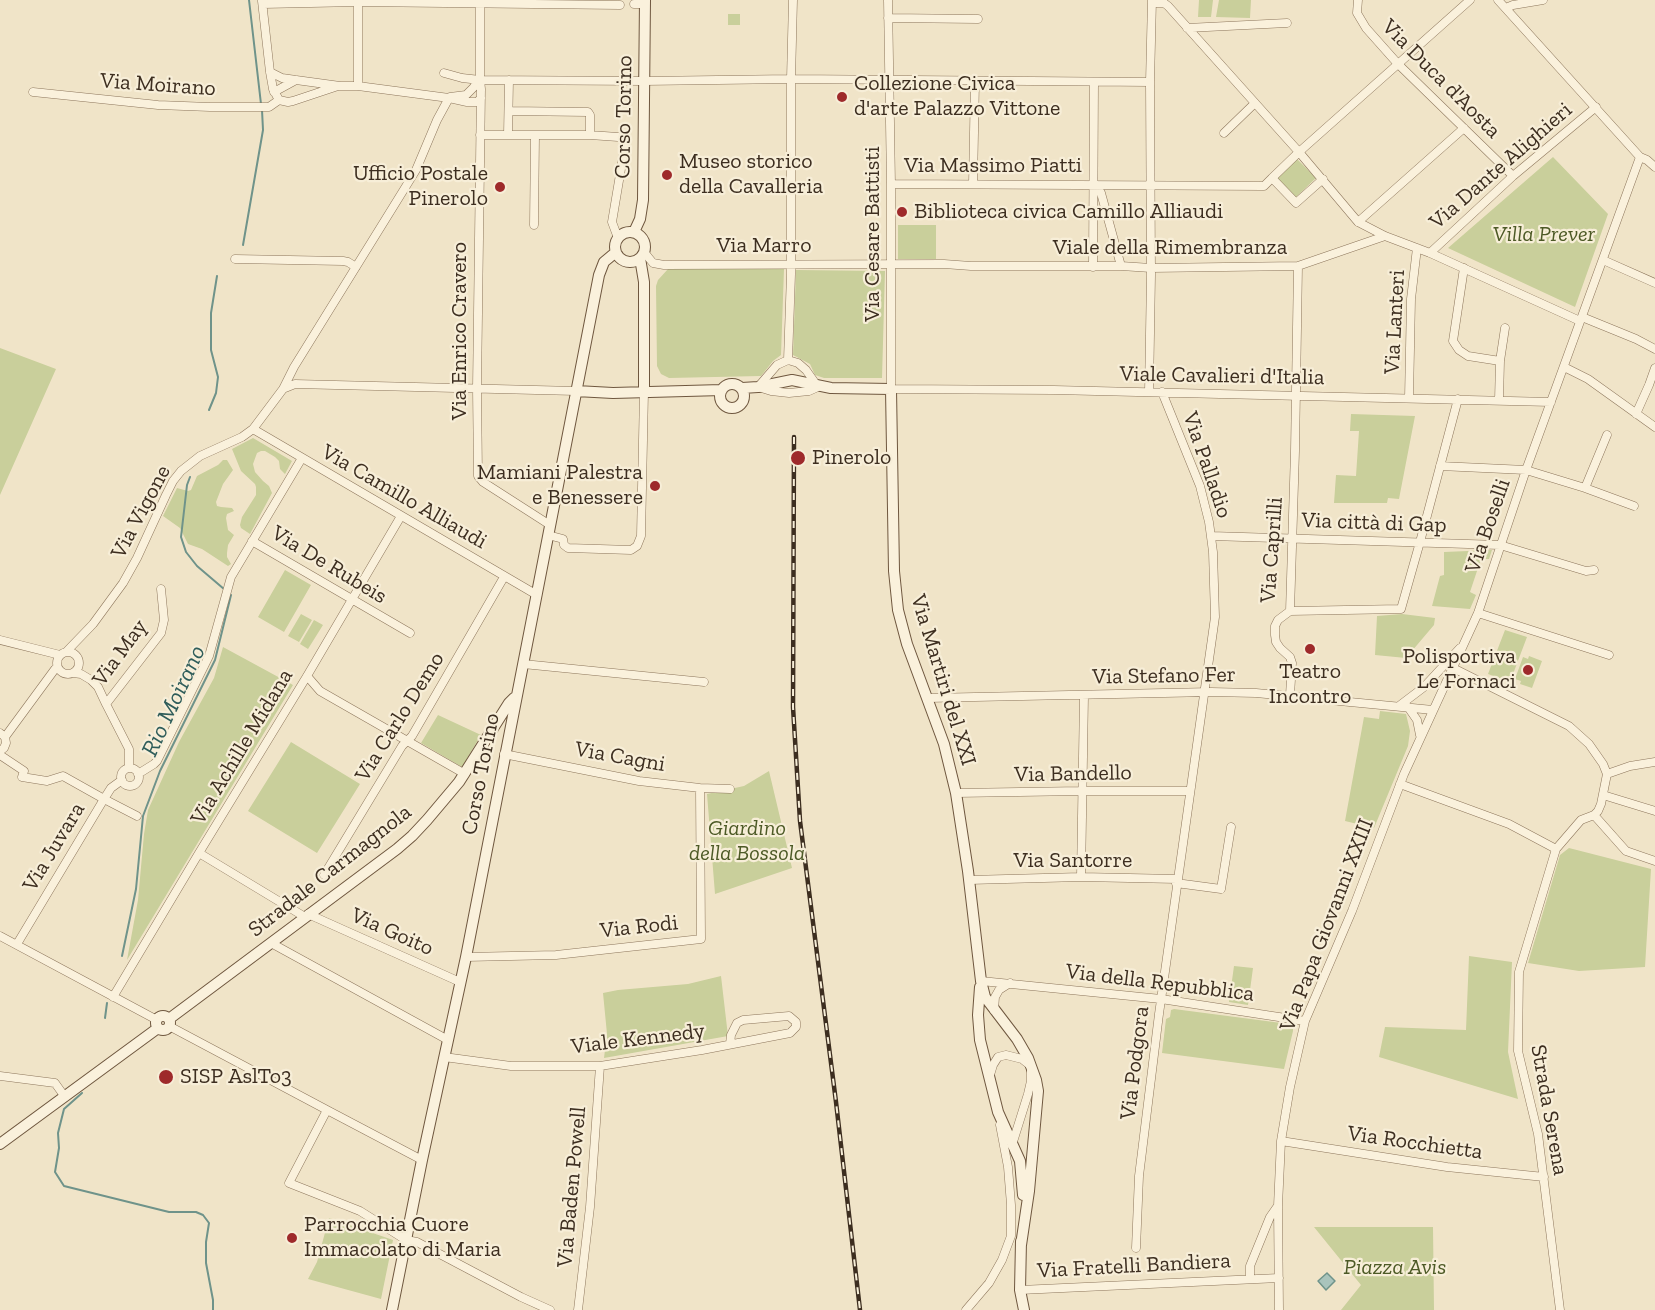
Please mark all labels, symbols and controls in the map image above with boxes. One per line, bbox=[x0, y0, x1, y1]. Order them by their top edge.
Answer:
street label: Via Duca d'Aosta bbox=[1376, 14, 1506, 144]
street label: Corso Torino bbox=[610, 55, 638, 179]
street label: Via Moirano bbox=[99, 68, 217, 102]
place label: Collezione Civica d'arte Palazzo Vittone bbox=[854, 71, 1060, 122]
marker: Collezione Civica d'arte Palazzo Vittone bbox=[835, 90, 849, 104]
street label: Via Dante Alighieri bbox=[1424, 97, 1578, 235]
street label: Via Cesare Battisti bbox=[860, 146, 886, 322]
place label: Museo storico della Cavalleria bbox=[679, 149, 823, 200]
street label: Via Massimo Piatti bbox=[904, 153, 1082, 179]
place label: Ufficio Postale Pinerolo bbox=[353, 161, 488, 212]
marker: Museo storico della Cavalleria bbox=[660, 168, 674, 182]
marker: Ufficio Postale Pinerolo bbox=[493, 180, 507, 194]
place label: Biblioteca civica Camillo Alliaudi bbox=[914, 199, 1223, 225]
marker: Biblioteca civica Camillo Alliaudi bbox=[895, 205, 909, 219]
park label: Villa Prever bbox=[1493, 222, 1595, 248]
street label: Via Marro bbox=[716, 233, 812, 259]
street label: Viale della Rimembranza bbox=[1053, 235, 1287, 261]
street label: Via Enrico Cravero bbox=[447, 242, 473, 420]
street label: Via Lanteri bbox=[1379, 269, 1411, 375]
street label: Viale Cavalieri d'Italia bbox=[1119, 361, 1325, 391]
street label: Via Palladio bbox=[1177, 408, 1237, 522]
street label: Via Camillo Alliaudi bbox=[316, 439, 492, 555]
place label: Pinerolo bbox=[812, 445, 891, 471]
marker: Pinerolo bbox=[789, 449, 807, 467]
place label: Mamiani Palestra e Benessere bbox=[477, 460, 643, 512]
street label: Via Vigone bbox=[105, 461, 177, 563]
street label: Via Boselli bbox=[1460, 475, 1516, 577]
marker: Mamiani Palestra e Benessere bbox=[648, 479, 662, 493]
street label: Via Caprilli bbox=[1255, 496, 1289, 604]
street label: Via città di Gap bbox=[1301, 507, 1447, 539]
street label: Via De Rubeis bbox=[266, 520, 392, 610]
street label: Via Martiri del XXI bbox=[904, 591, 982, 769]
street label: Via May bbox=[87, 614, 153, 692]
water label: Rio Moirano bbox=[136, 641, 212, 761]
marker: Teatro Incontro bbox=[1303, 642, 1317, 656]
place label: Polisportiva Le Fornaci bbox=[1402, 644, 1516, 696]
street label: Via Carlo Demo bbox=[350, 647, 450, 787]
place label: Teatro Incontro bbox=[1269, 659, 1351, 710]
street label: Via Stefano Fer bbox=[1092, 662, 1236, 690]
marker: Polisportiva Le Fornaci bbox=[1521, 663, 1535, 677]
street label: Via Achille Midana bbox=[185, 664, 299, 830]
street label: Corso Torino bbox=[456, 711, 506, 837]
street label: Via Cagni bbox=[573, 736, 667, 778]
street label: Via Bandello bbox=[1014, 760, 1132, 788]
street label: Via Juvara bbox=[17, 798, 91, 896]
street label: Stradale Carmagnola bbox=[243, 799, 417, 943]
street label: Via Papa Giovanni XXIII bbox=[1274, 815, 1380, 1035]
park label: Giardino della Bossola bbox=[689, 816, 805, 867]
street label: Via Santorre bbox=[1014, 848, 1132, 874]
street label: Via Goito bbox=[347, 902, 437, 962]
street label: Via Rodi bbox=[599, 910, 679, 944]
street label: Via della Repubblica bbox=[1064, 958, 1256, 1008]
street label: Via Podgora bbox=[1115, 1005, 1155, 1121]
street label: Viale Kennedy bbox=[570, 1018, 706, 1060]
street label: Strada Serena bbox=[1525, 1043, 1573, 1177]
place label: SISP AslTo3 bbox=[180, 1064, 292, 1090]
marker: SISP AslTo3 bbox=[157, 1068, 175, 1086]
street label: Via Baden Powell bbox=[552, 1105, 592, 1269]
street label: Via Rocchietta bbox=[1346, 1120, 1484, 1166]
place label: Parrocchia Cuore Immacolato di Maria bbox=[304, 1212, 501, 1264]
marker: Parrocchia Cuore Immacolato di Maria bbox=[285, 1231, 299, 1245]
street label: Via Fratelli Bandiera bbox=[1036, 1248, 1232, 1284]
park label: Piazza Avis bbox=[1344, 1255, 1446, 1281]

